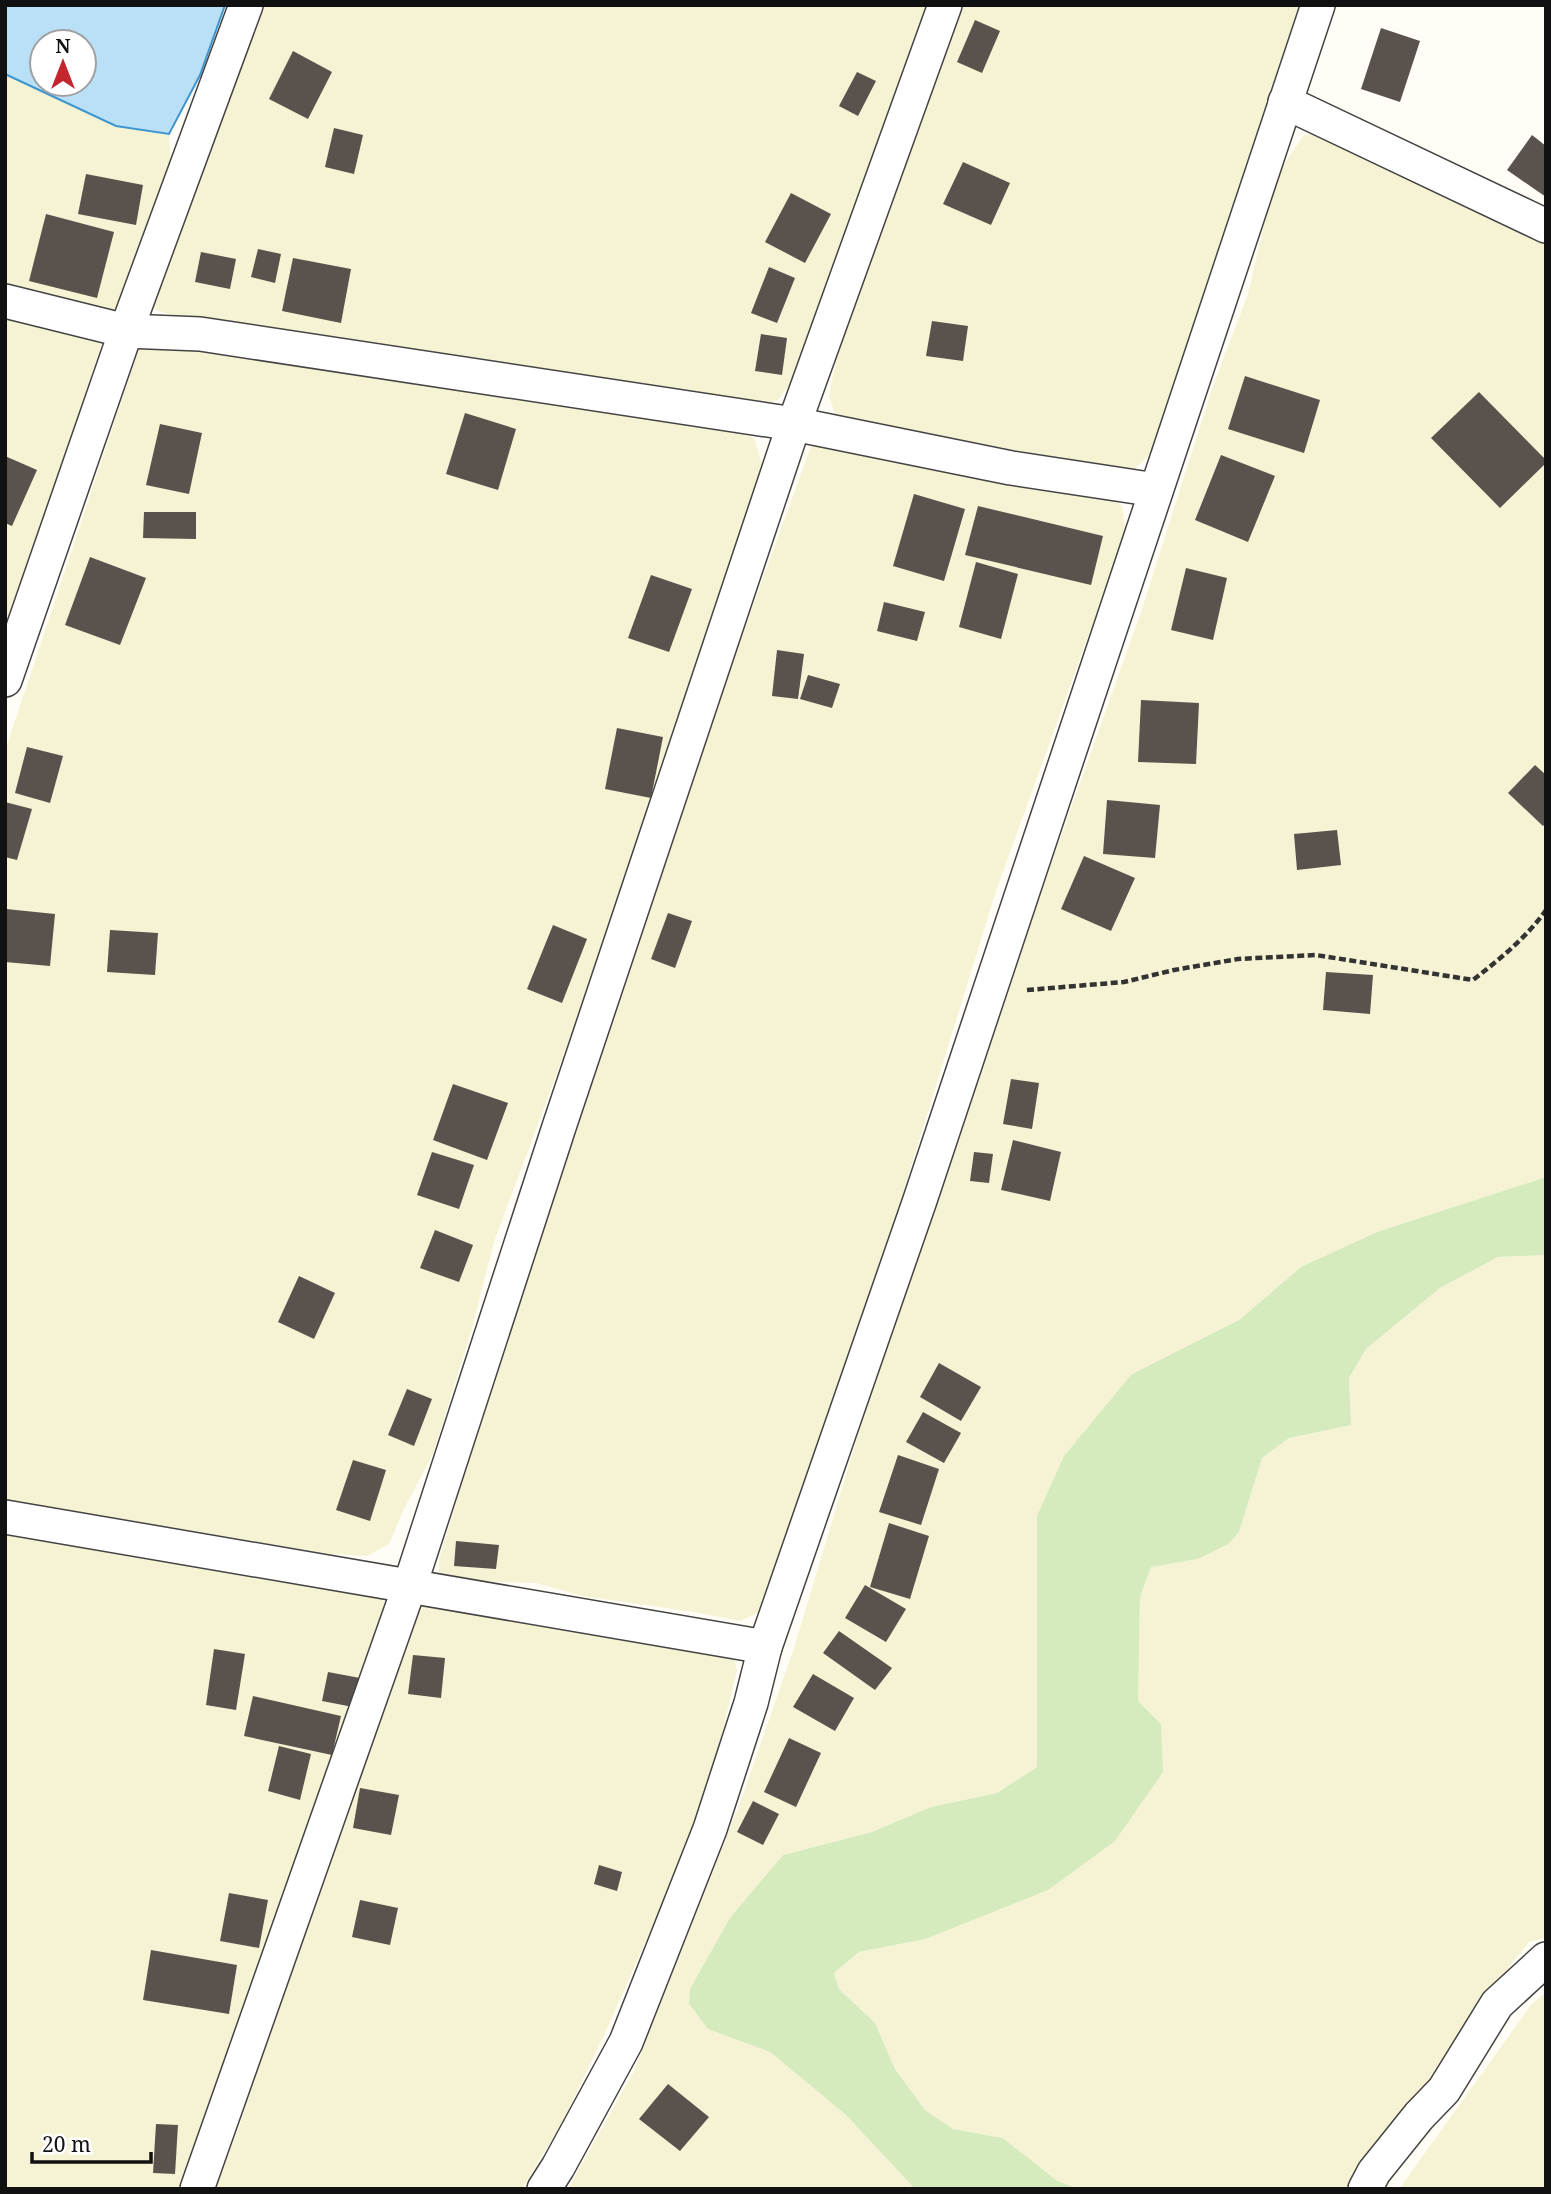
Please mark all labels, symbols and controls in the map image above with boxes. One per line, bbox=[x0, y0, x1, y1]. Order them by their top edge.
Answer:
north arrow bbox=[28, 28, 98, 98]
text: N bbox=[56, 33, 71, 59]
scale bar bbox=[32, 2120, 150, 2164]
text: 20 m bbox=[42, 2130, 91, 2158]

